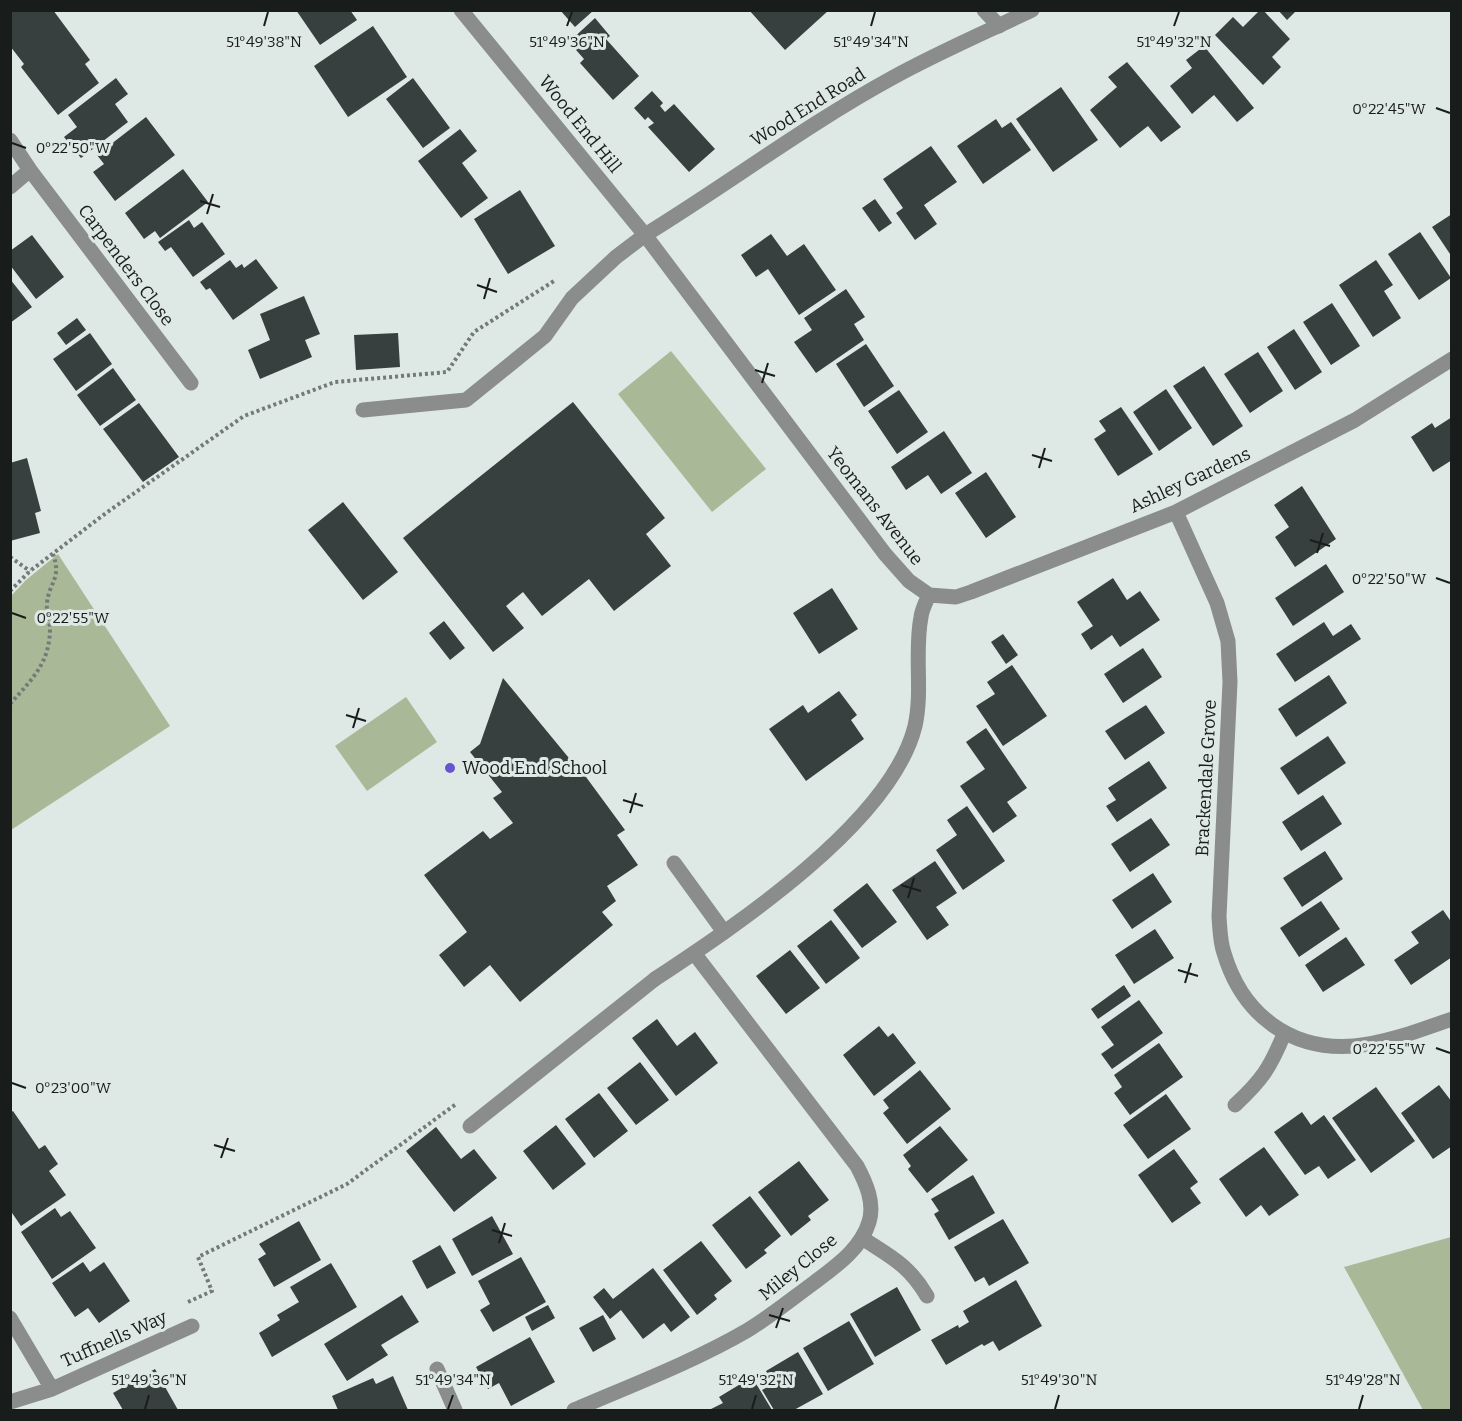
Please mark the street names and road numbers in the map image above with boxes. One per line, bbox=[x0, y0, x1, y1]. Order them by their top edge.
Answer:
street label: Wood End Road bbox=[747, 63, 870, 151]
street label: Wood End Hill bbox=[534, 71, 626, 177]
street label: Carpenders Close bbox=[73, 200, 179, 330]
street label: Yeomans Avenue bbox=[822, 442, 928, 570]
street label: Ashley Gardens bbox=[1126, 442, 1254, 518]
street label: Brackendale Grove bbox=[1191, 699, 1221, 857]
street label: Miley Close bbox=[754, 1229, 842, 1305]
street label: Tuffnells Way bbox=[58, 1306, 171, 1372]

